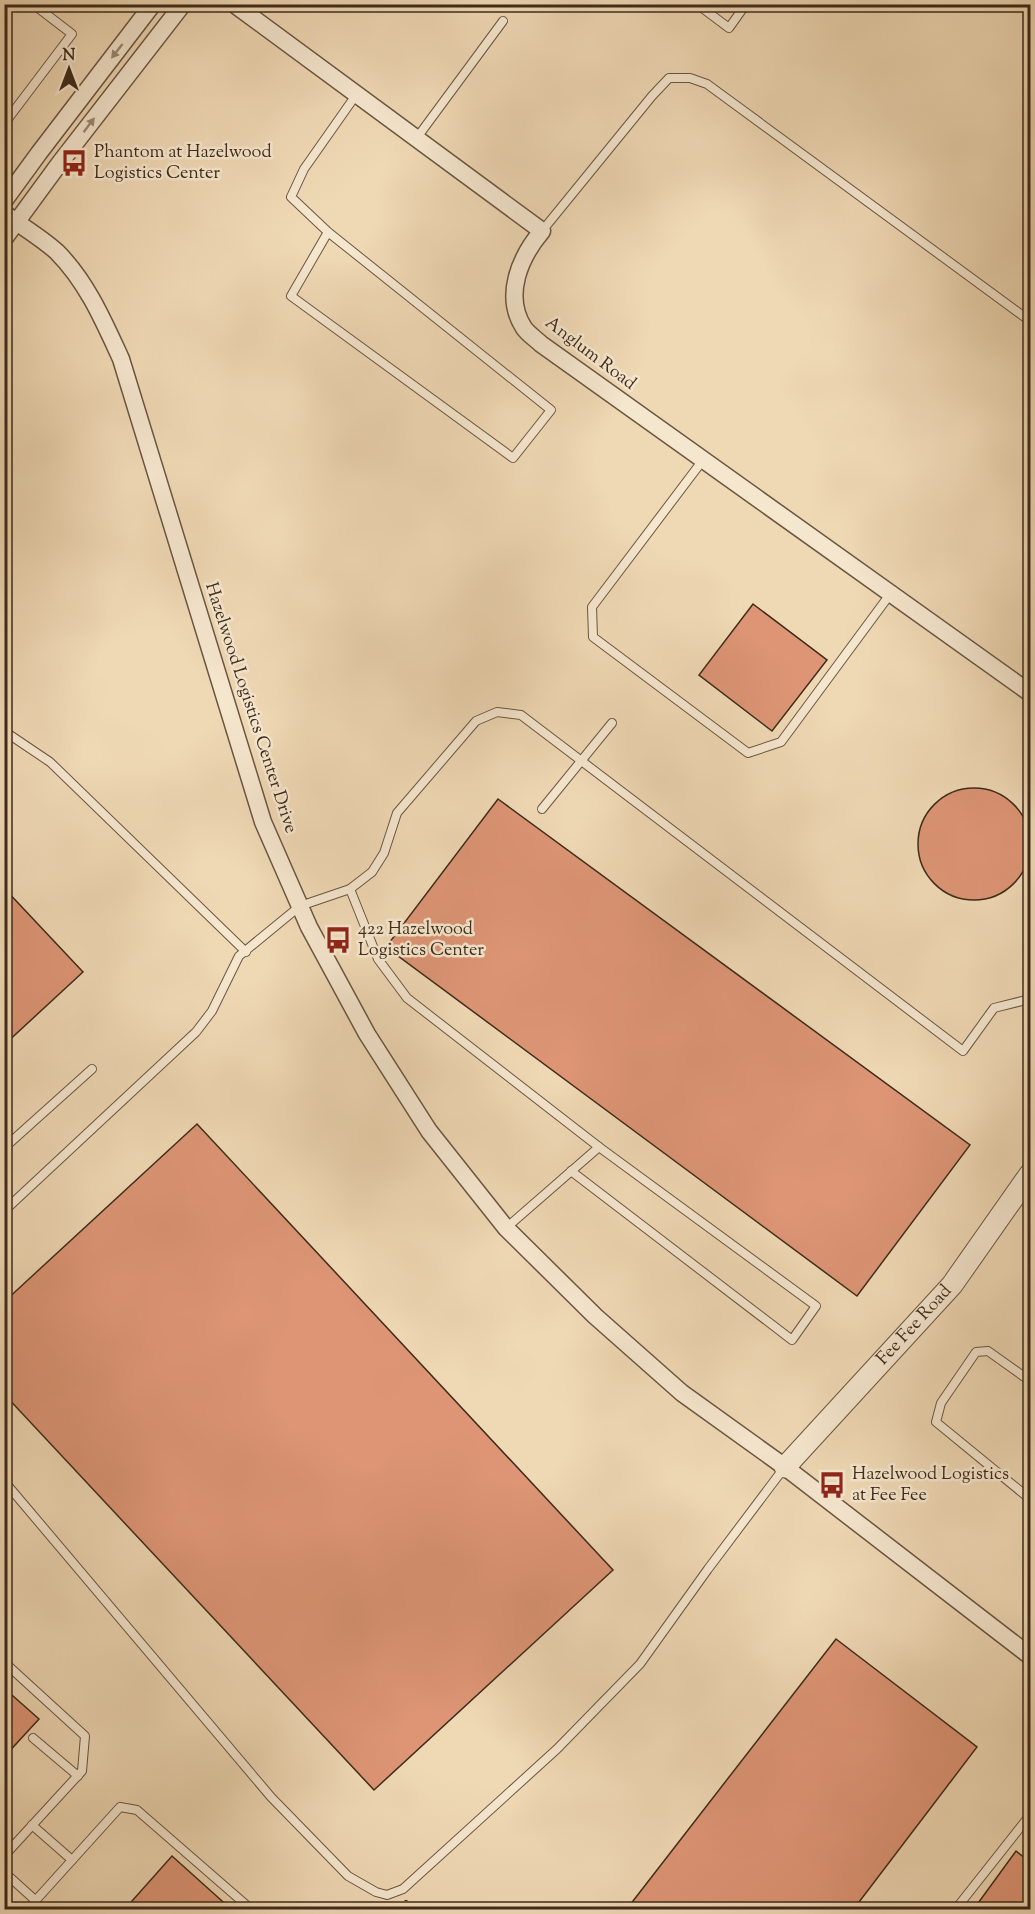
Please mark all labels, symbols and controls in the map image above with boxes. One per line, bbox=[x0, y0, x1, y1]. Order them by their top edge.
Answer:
north arrow bbox=[39, 39, 99, 99]
one-way arrow bbox=[111, 43, 124, 59]
text: N bbox=[63, 45, 76, 68]
one-way arrow bbox=[83, 117, 96, 133]
place label: Phantom at Hazelwood Logistics Center bbox=[94, 140, 272, 187]
bus stop icon: Phantom at Hazelwood Logistics Center bbox=[59, 148, 89, 178]
street label: Anglum Road bbox=[539, 311, 641, 397]
street label: Hazelwood Logistics Center Drive bbox=[197, 579, 303, 837]
place label: 422 Hazelwood Logistics Center bbox=[358, 917, 484, 964]
bus stop icon: 422 Hazelwood Logistics Center bbox=[323, 925, 353, 955]
street label: Fee Fee Road bbox=[871, 1279, 959, 1372]
place label: Hazelwood Logistics at Fee Fee bbox=[852, 1462, 1009, 1509]
bus stop icon: Hazelwood Logistics at Fee Fee bbox=[817, 1470, 847, 1500]

